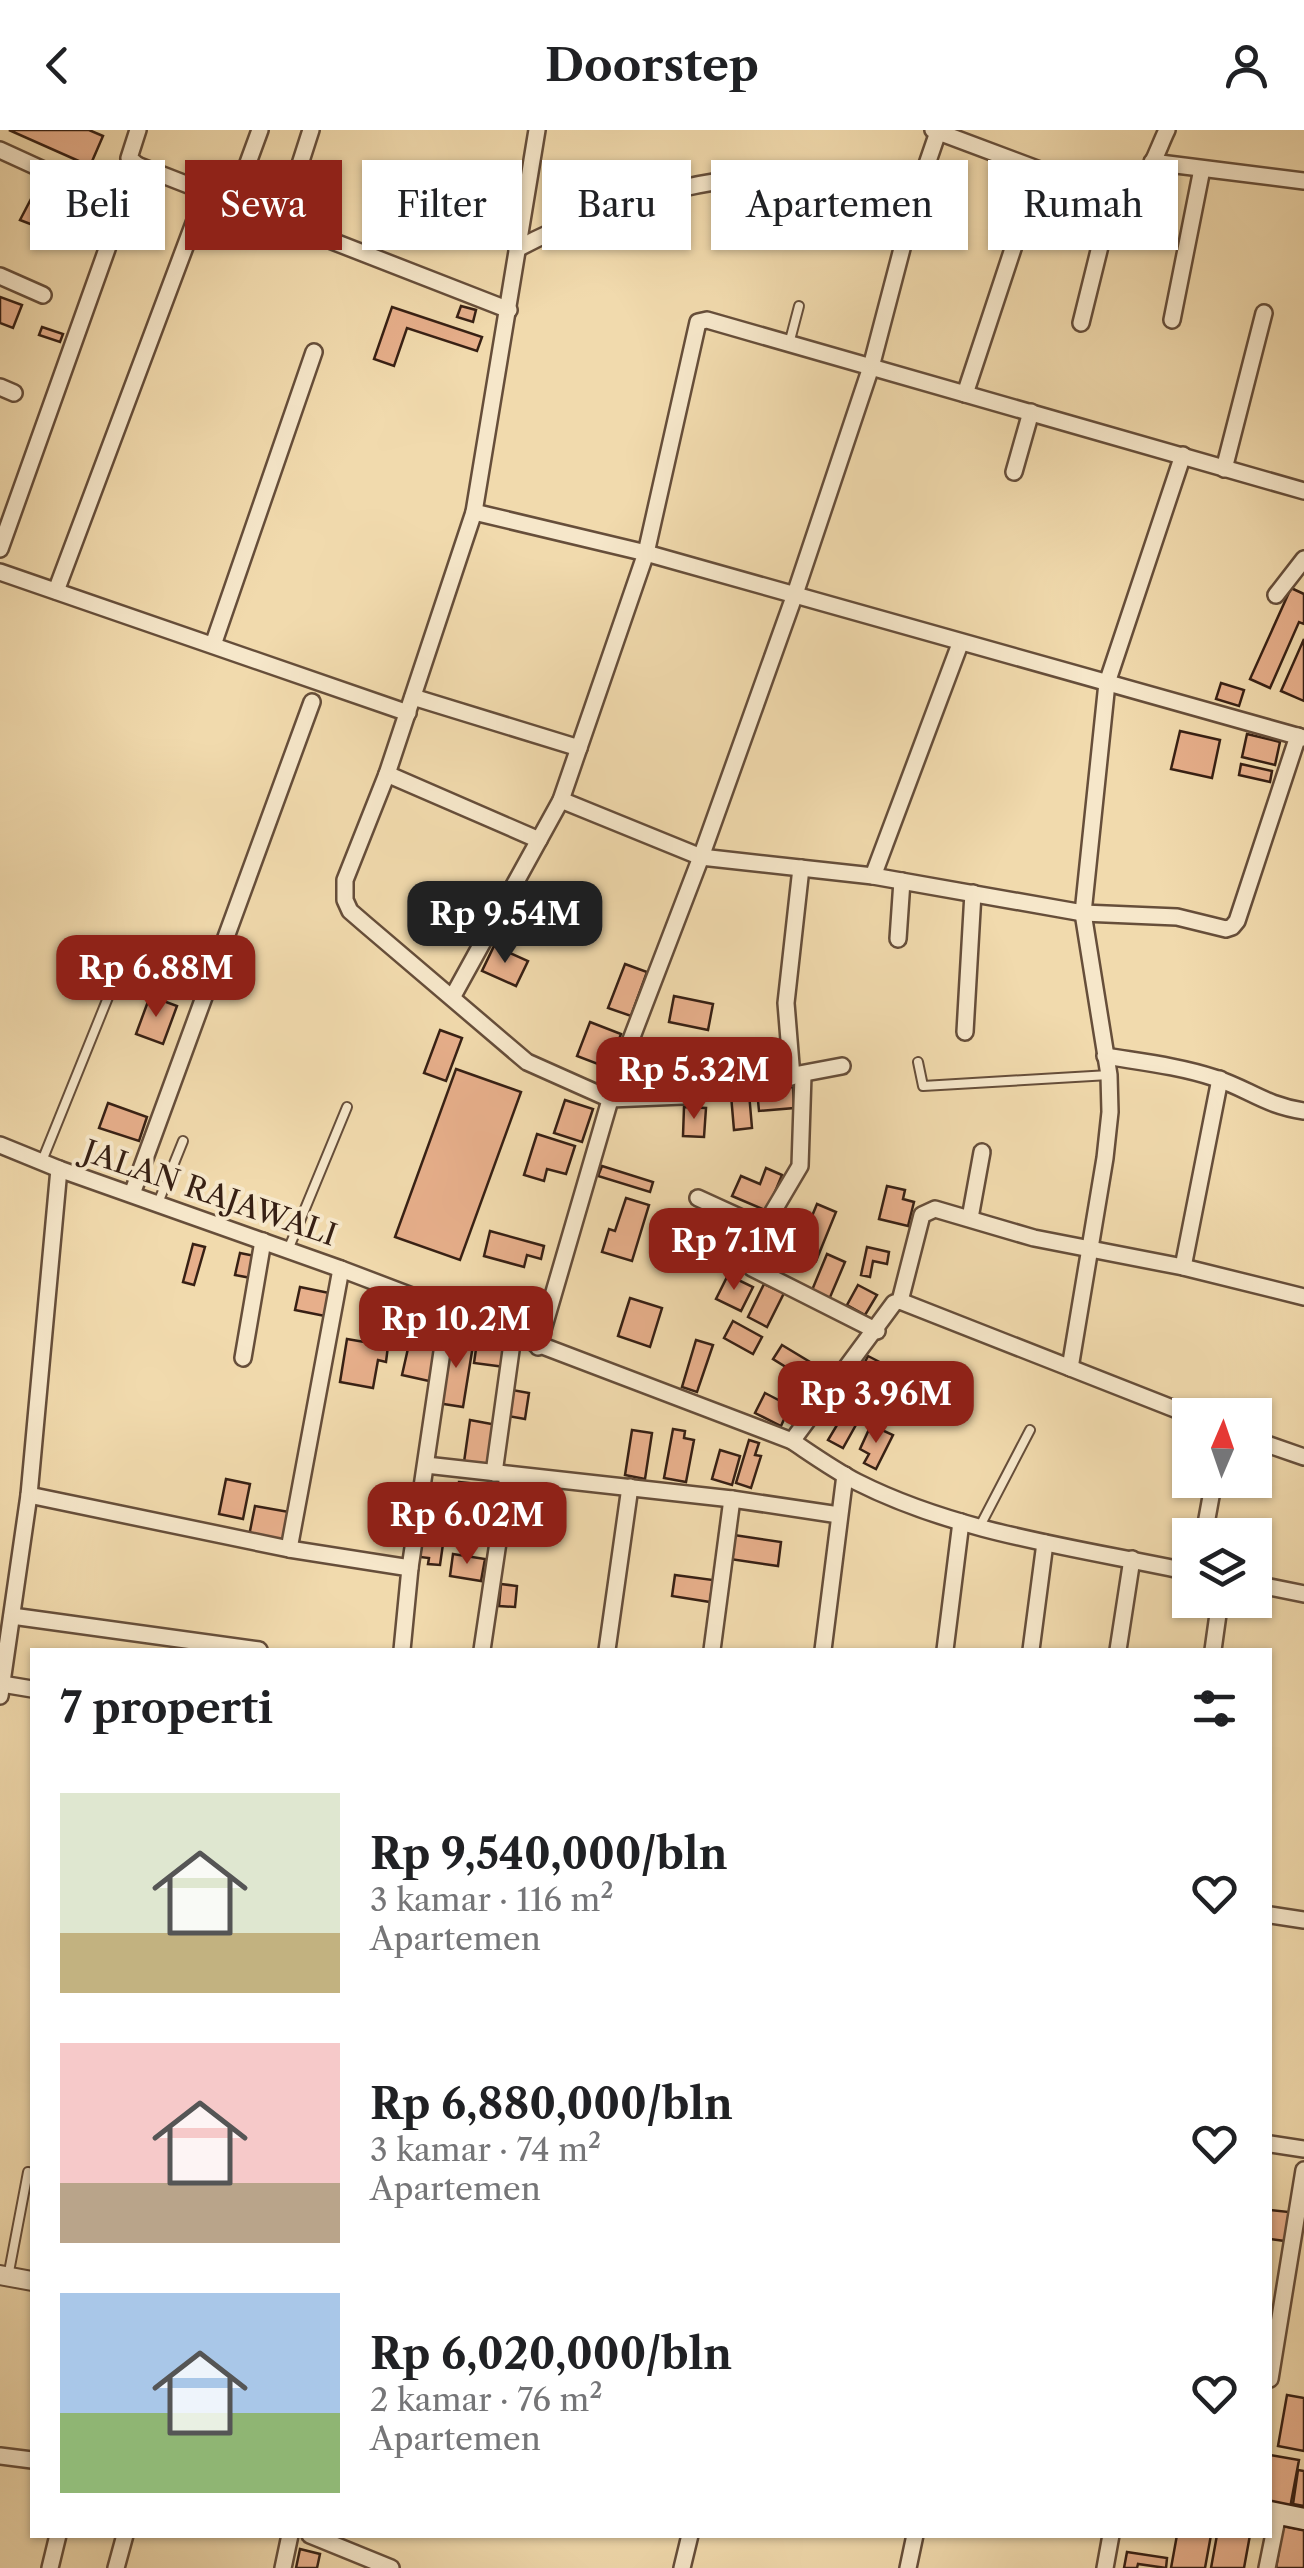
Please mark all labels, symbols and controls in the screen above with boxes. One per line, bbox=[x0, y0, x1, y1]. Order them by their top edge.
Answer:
text: Doorstep bbox=[545, 37, 759, 93]
icon: back bbox=[30, 38, 85, 93]
icon: person bbox=[1219, 38, 1274, 93]
chip: Beli bbox=[30, 160, 165, 250]
chip: Sewa bbox=[185, 160, 342, 250]
chip: Filter bbox=[362, 160, 522, 250]
chip: Baru bbox=[542, 160, 691, 250]
chip: Apartemen bbox=[711, 160, 968, 250]
chip: Rumah bbox=[988, 160, 1178, 250]
pin: Rp 9.54M bbox=[402, 881, 608, 966]
text: Rp 9.54M bbox=[429, 894, 581, 933]
pin: Rp 6.88M bbox=[53, 935, 259, 1020]
text: Rp 6.88M bbox=[78, 948, 234, 987]
pin: Rp 5.32M bbox=[591, 1037, 797, 1122]
text: Rp 5.32M bbox=[618, 1050, 770, 1089]
street label: JALAN RAJAWALI bbox=[75, 1131, 342, 1254]
pin: Rp 7.1M bbox=[642, 1208, 826, 1293]
text: Rp 7.1M bbox=[671, 1221, 797, 1260]
pin: Rp 10.2M bbox=[353, 1286, 559, 1371]
text: Rp 10.2M bbox=[381, 1299, 531, 1338]
pin: Rp 3.96M bbox=[773, 1361, 979, 1446]
text: Rp 3.96M bbox=[800, 1374, 952, 1413]
north arrow bbox=[1172, 1398, 1272, 1498]
map controls bbox=[1172, 1398, 1272, 1618]
pin: Rp 6.02M bbox=[364, 1482, 570, 1567]
text: Rp 6.02M bbox=[390, 1495, 544, 1534]
button: layers bbox=[1172, 1518, 1272, 1618]
icon: filters bbox=[1187, 1681, 1242, 1736]
text: 7 properti bbox=[60, 1682, 273, 1734]
text: Rp 9,540,000/bln bbox=[370, 1828, 727, 1880]
icon: home bbox=[140, 1833, 260, 1953]
icon: heart bbox=[1187, 1866, 1242, 1921]
text: 3 kamar · 116 m² bbox=[370, 1880, 614, 1919]
text: Apartemen bbox=[370, 1919, 541, 1958]
text: Rp 6,880,000/bln bbox=[370, 2078, 733, 2130]
icon: home bbox=[140, 2083, 260, 2203]
icon: heart bbox=[1187, 2116, 1242, 2171]
text: 3 kamar · 74 m² bbox=[370, 2130, 601, 2169]
text: Apartemen bbox=[370, 2169, 541, 2208]
text: Rp 6,020,000/bln bbox=[370, 2328, 732, 2380]
icon: home bbox=[140, 2333, 260, 2453]
icon: heart bbox=[1187, 2366, 1242, 2421]
text: 2 kamar · 76 m² bbox=[370, 2380, 602, 2419]
text: Apartemen bbox=[370, 2419, 541, 2458]

